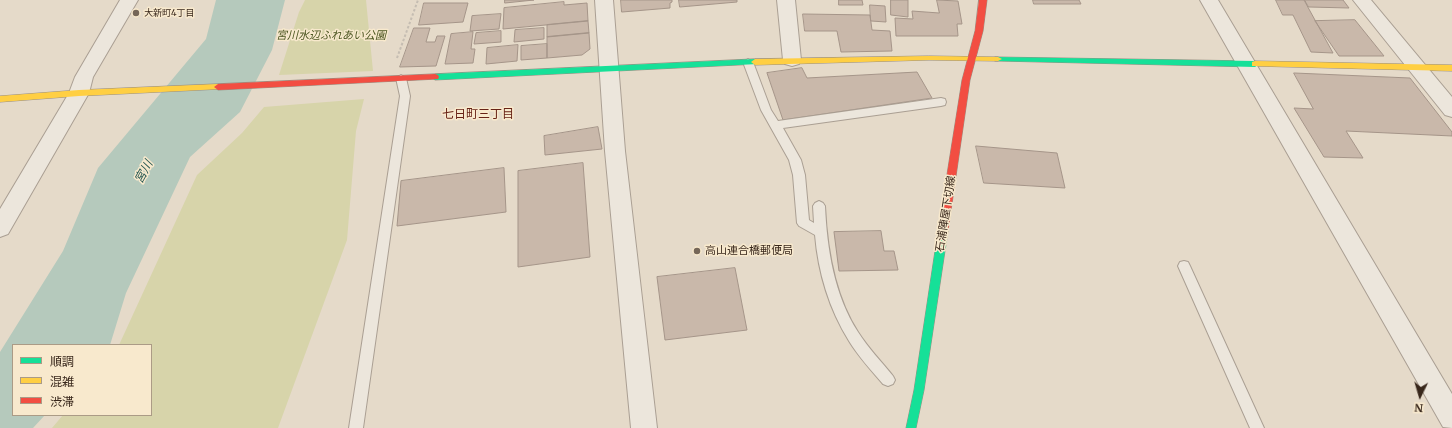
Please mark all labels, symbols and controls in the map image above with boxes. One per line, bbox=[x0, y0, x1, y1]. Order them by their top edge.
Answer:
marker: 大新町4丁目 bbox=[131, 8, 141, 18]
place label: 大新町4丁目 bbox=[144, 8, 195, 18]
park label: 宮川水辺ふれあい公園 bbox=[276, 29, 386, 43]
district label: 七日町三丁目 bbox=[442, 108, 514, 122]
water label: 宮川 bbox=[132, 158, 156, 186]
street label: 石浦陣屋下切線 bbox=[933, 175, 959, 253]
place label: 高山連合橋郵便局 bbox=[705, 244, 793, 258]
marker: 高山連合橋郵便局 bbox=[692, 246, 702, 256]
legend bbox=[12, 344, 152, 416]
text: 順調 bbox=[50, 354, 74, 369]
text: 混雑 bbox=[50, 374, 74, 389]
north arrow bbox=[1400, 376, 1440, 416]
text: 渋滞 bbox=[50, 394, 74, 409]
text: N bbox=[1414, 401, 1424, 415]

